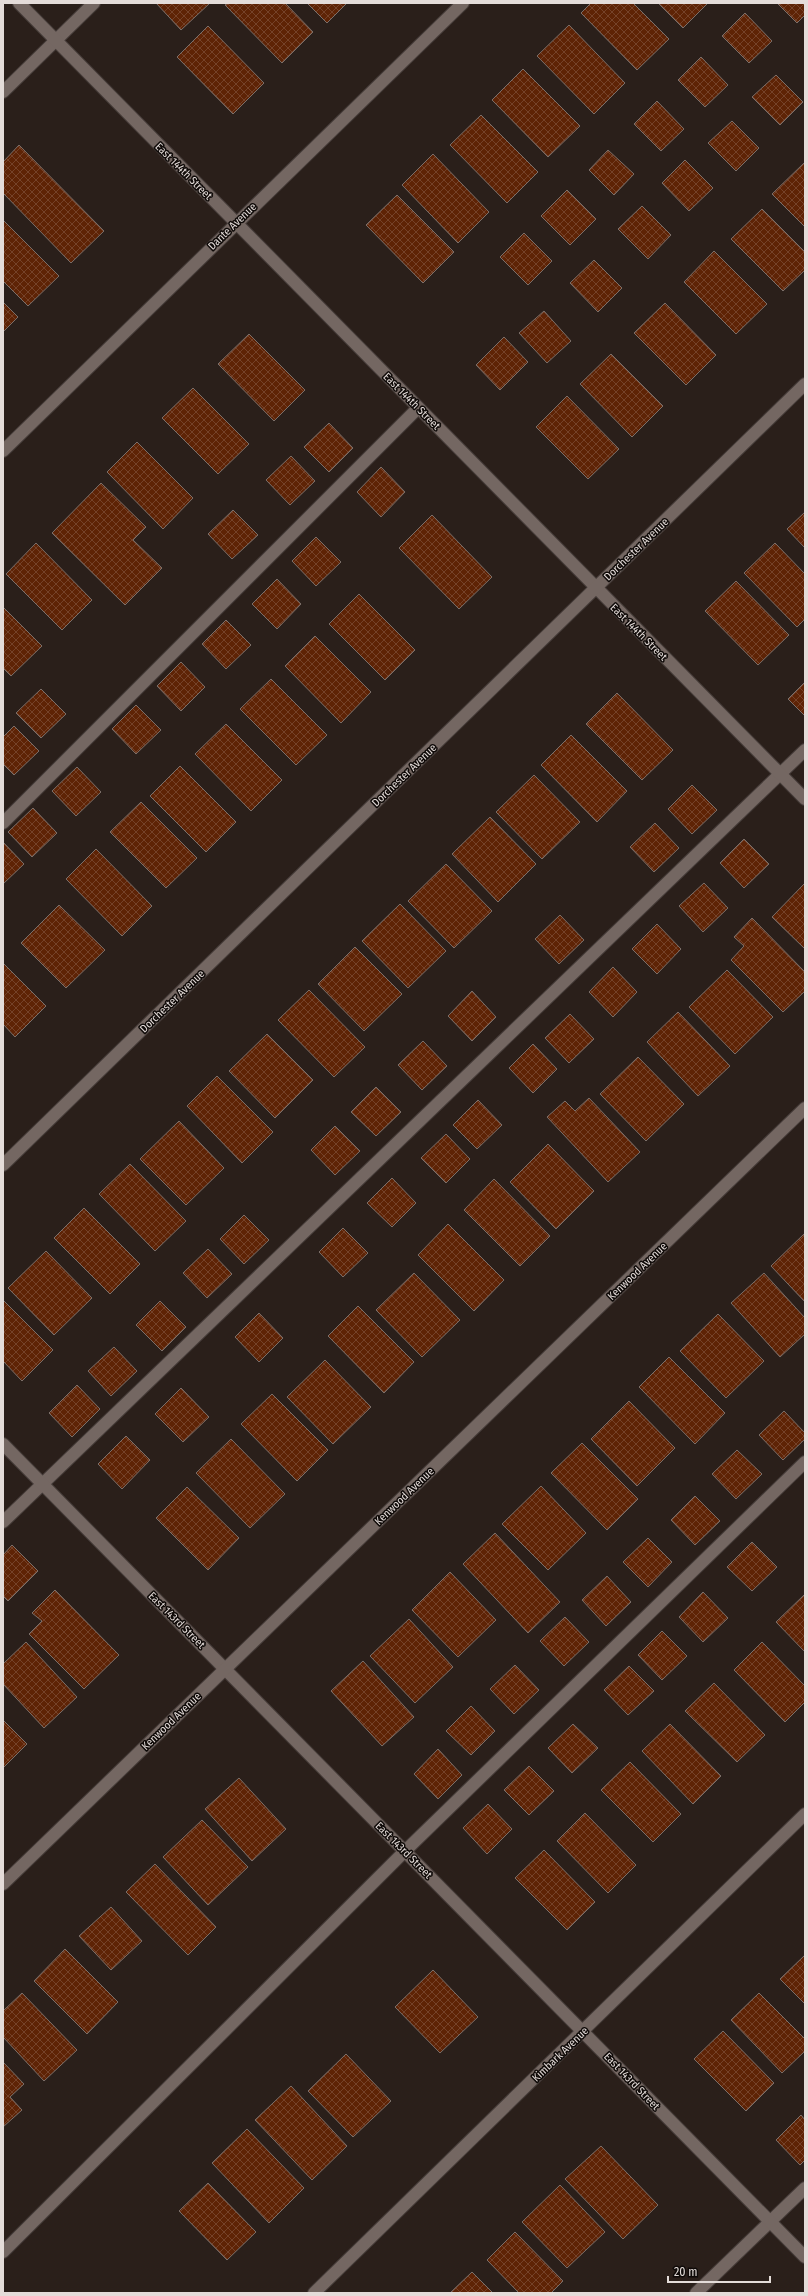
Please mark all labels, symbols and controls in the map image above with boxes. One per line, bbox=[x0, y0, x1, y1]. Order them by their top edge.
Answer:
street label: East 144th Street bbox=[152, 140, 215, 203]
street label: Dante Avenue bbox=[206, 200, 259, 253]
street label: East 144th Street bbox=[380, 370, 443, 433]
street label: Dorchester Avenue bbox=[601, 515, 671, 583]
street label: East 144th Street bbox=[607, 601, 670, 664]
street label: Dorchester Avenue bbox=[369, 741, 439, 809]
street label: Dorchester Avenue bbox=[137, 967, 207, 1035]
street label: Kenwood Avenue bbox=[605, 1240, 670, 1303]
street label: Kenwood Avenue bbox=[372, 1465, 437, 1528]
street label: East 143rd Street bbox=[146, 1589, 208, 1652]
street label: Kenwood Avenue bbox=[139, 1690, 204, 1753]
street label: East 143rd Street bbox=[373, 1819, 435, 1882]
street label: Kimbark Avenue bbox=[530, 2024, 591, 2084]
street label: East 143rd Street bbox=[601, 2050, 663, 2113]
scale bar bbox=[668, 2258, 770, 2284]
text: 20 m bbox=[674, 2265, 698, 2279]

